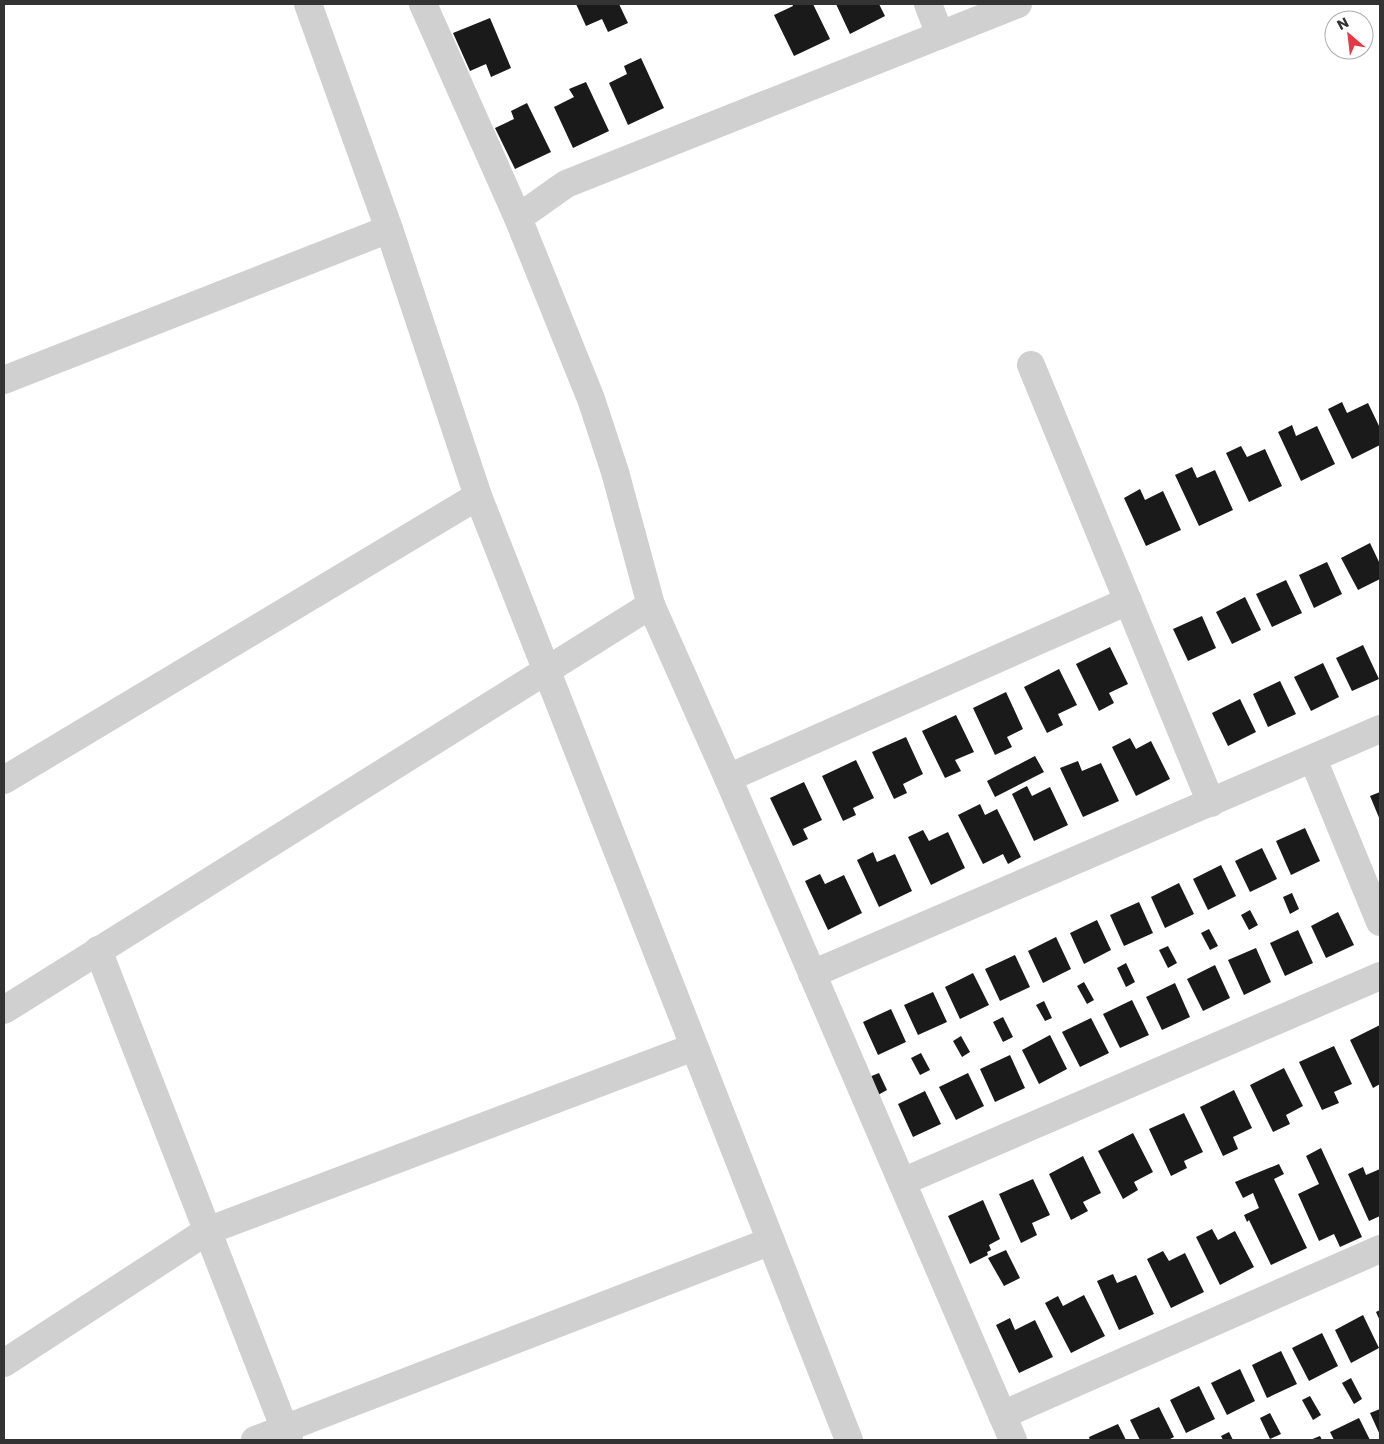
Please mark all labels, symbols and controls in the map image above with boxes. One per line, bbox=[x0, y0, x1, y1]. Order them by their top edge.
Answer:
north arrow bbox=[1324, 10, 1374, 60]
text: N bbox=[1334, 12, 1352, 35]

